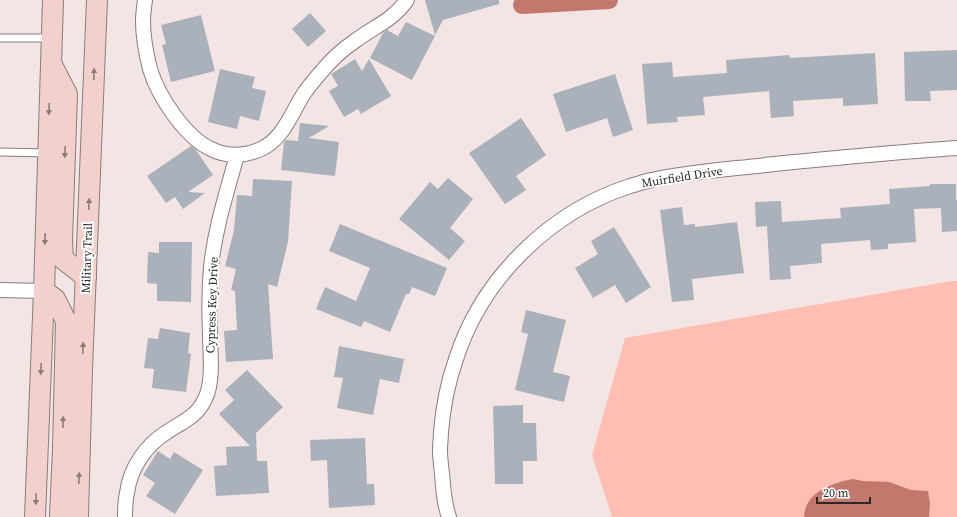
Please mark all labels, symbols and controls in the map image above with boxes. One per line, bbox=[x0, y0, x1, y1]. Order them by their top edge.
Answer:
one-way arrow bbox=[91, 68, 98, 80]
one-way arrow bbox=[46, 103, 52, 116]
one-way arrow bbox=[62, 146, 68, 159]
street label: Muirfield Drive bbox=[640, 163, 724, 191]
one-way arrow bbox=[86, 197, 92, 210]
street label: Military Trail bbox=[78, 222, 96, 294]
one-way arrow bbox=[42, 233, 49, 245]
street label: Cypress Key Drive bbox=[202, 256, 222, 354]
one-way arrow bbox=[80, 342, 87, 354]
one-way arrow bbox=[37, 363, 44, 375]
one-way arrow bbox=[60, 416, 67, 428]
one-way arrow bbox=[76, 471, 82, 484]
scale bar bbox=[817, 479, 870, 505]
text: 20 m bbox=[823, 485, 849, 501]
one-way arrow bbox=[32, 493, 39, 505]

